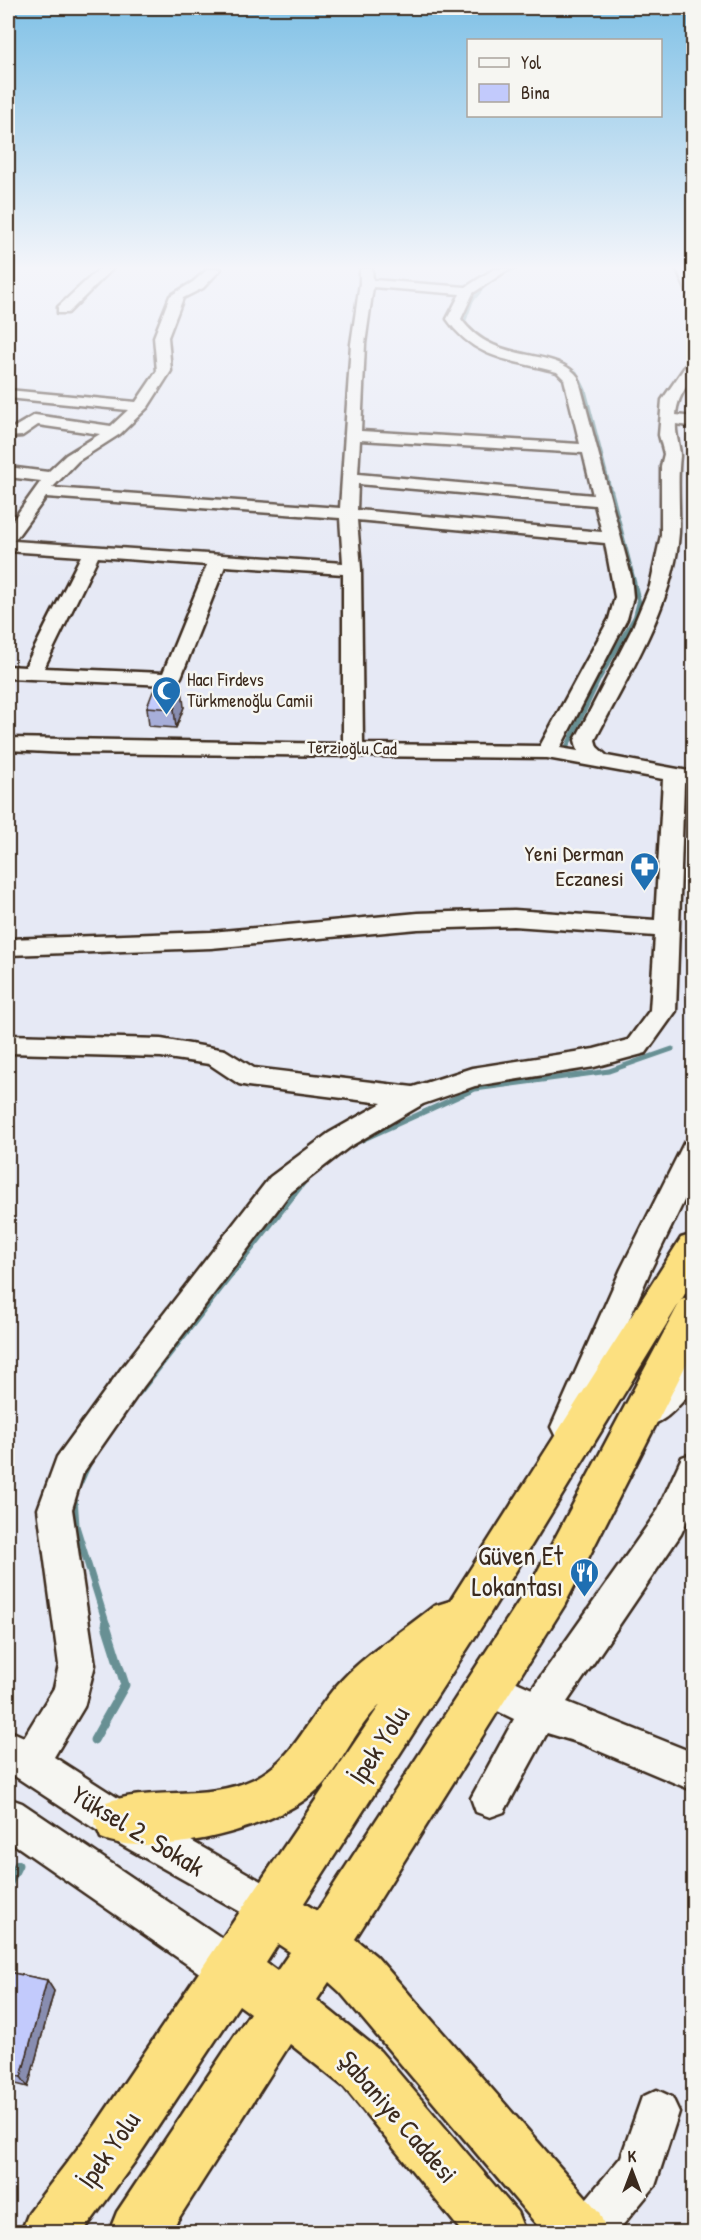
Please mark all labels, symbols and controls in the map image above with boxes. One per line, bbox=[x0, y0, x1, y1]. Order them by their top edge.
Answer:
legend bbox=[467, 39, 662, 117]
text: Yol bbox=[521, 50, 541, 75]
text: Bina bbox=[521, 80, 549, 105]
place label: Hacı Firdevs Türkmenoğlu Camii bbox=[187, 667, 313, 713]
mosque icon: Hacı Firdevs Türkmenoğlu Camii bbox=[150, 674, 182, 716]
street label: Terzioğlu Cad bbox=[307, 734, 397, 761]
place label: Yeni Derman Eczanesi bbox=[524, 838, 624, 893]
pharmacy icon: Yeni Derman Eczanesi bbox=[629, 850, 661, 892]
place label: Güven Et Lokantası bbox=[472, 1537, 564, 1604]
restaurant icon: Güven Et Lokantası bbox=[568, 1556, 600, 1598]
street label: İpek Yolu bbox=[339, 1698, 418, 1791]
street label: Yüksel 2. Sokak bbox=[65, 1776, 212, 1884]
street label: Şabaniye Caddesi bbox=[330, 2042, 466, 2191]
street label: İpek Yolu bbox=[69, 2103, 149, 2196]
north arrow bbox=[602, 2141, 662, 2201]
text: K bbox=[628, 2145, 637, 2167]

